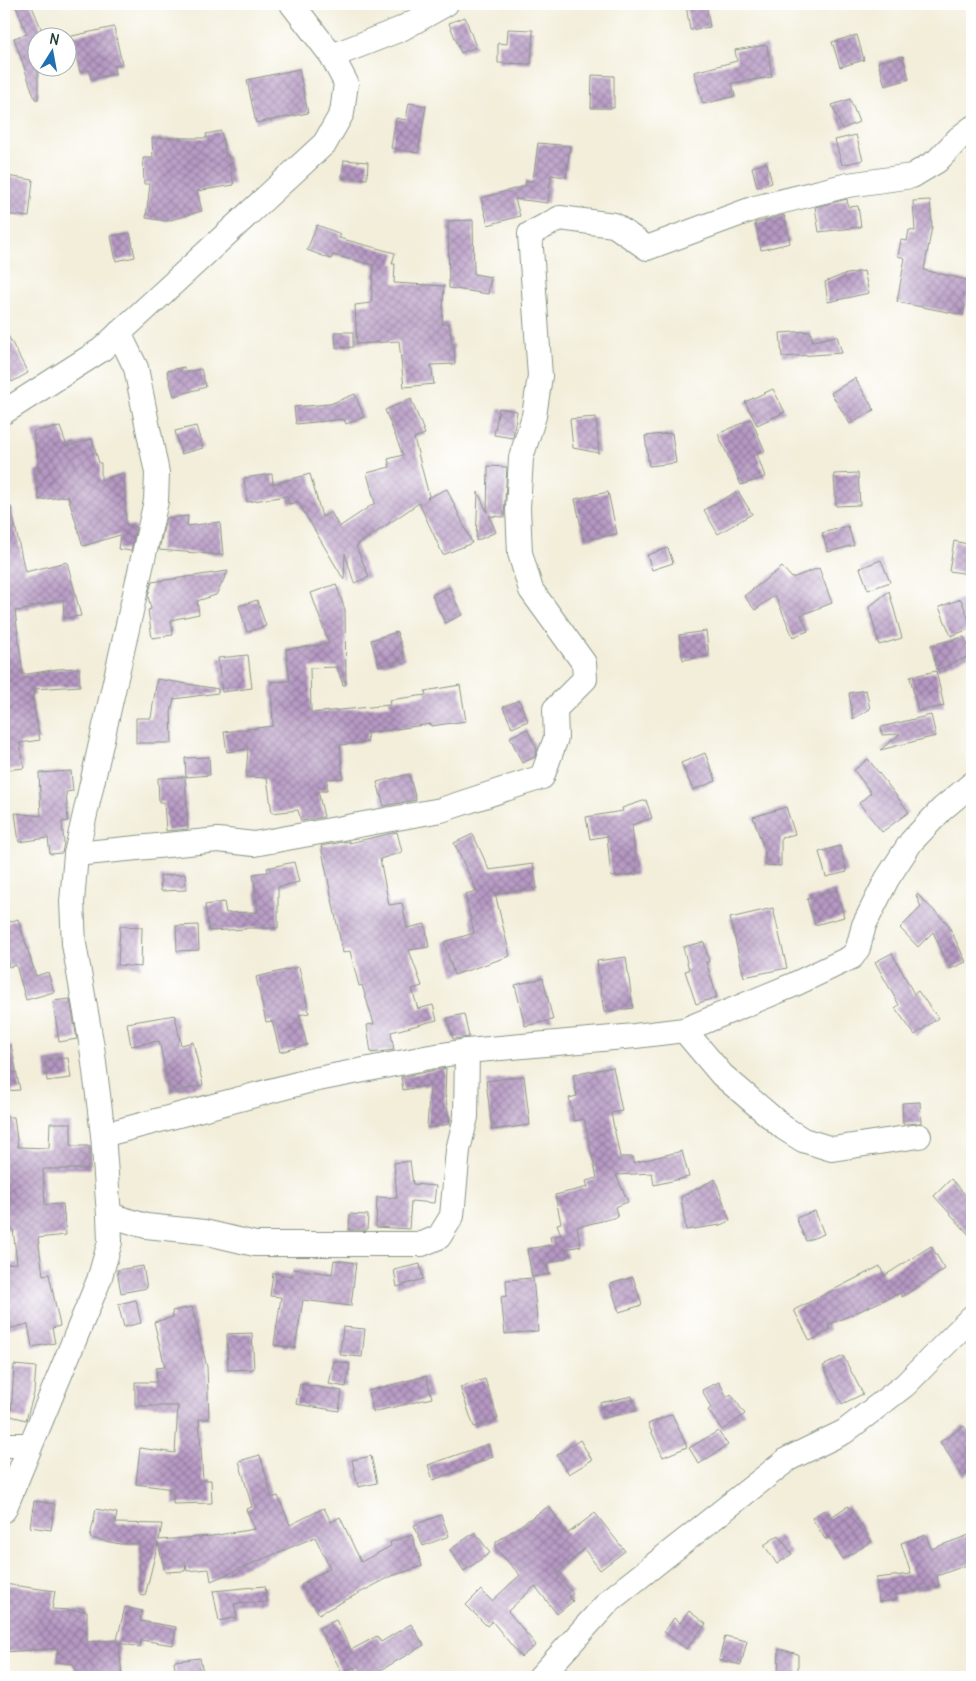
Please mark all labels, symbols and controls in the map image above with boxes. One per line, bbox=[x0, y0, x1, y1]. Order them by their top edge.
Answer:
north arrow bbox=[28, 28, 78, 78]
text: N bbox=[48, 29, 61, 49]

